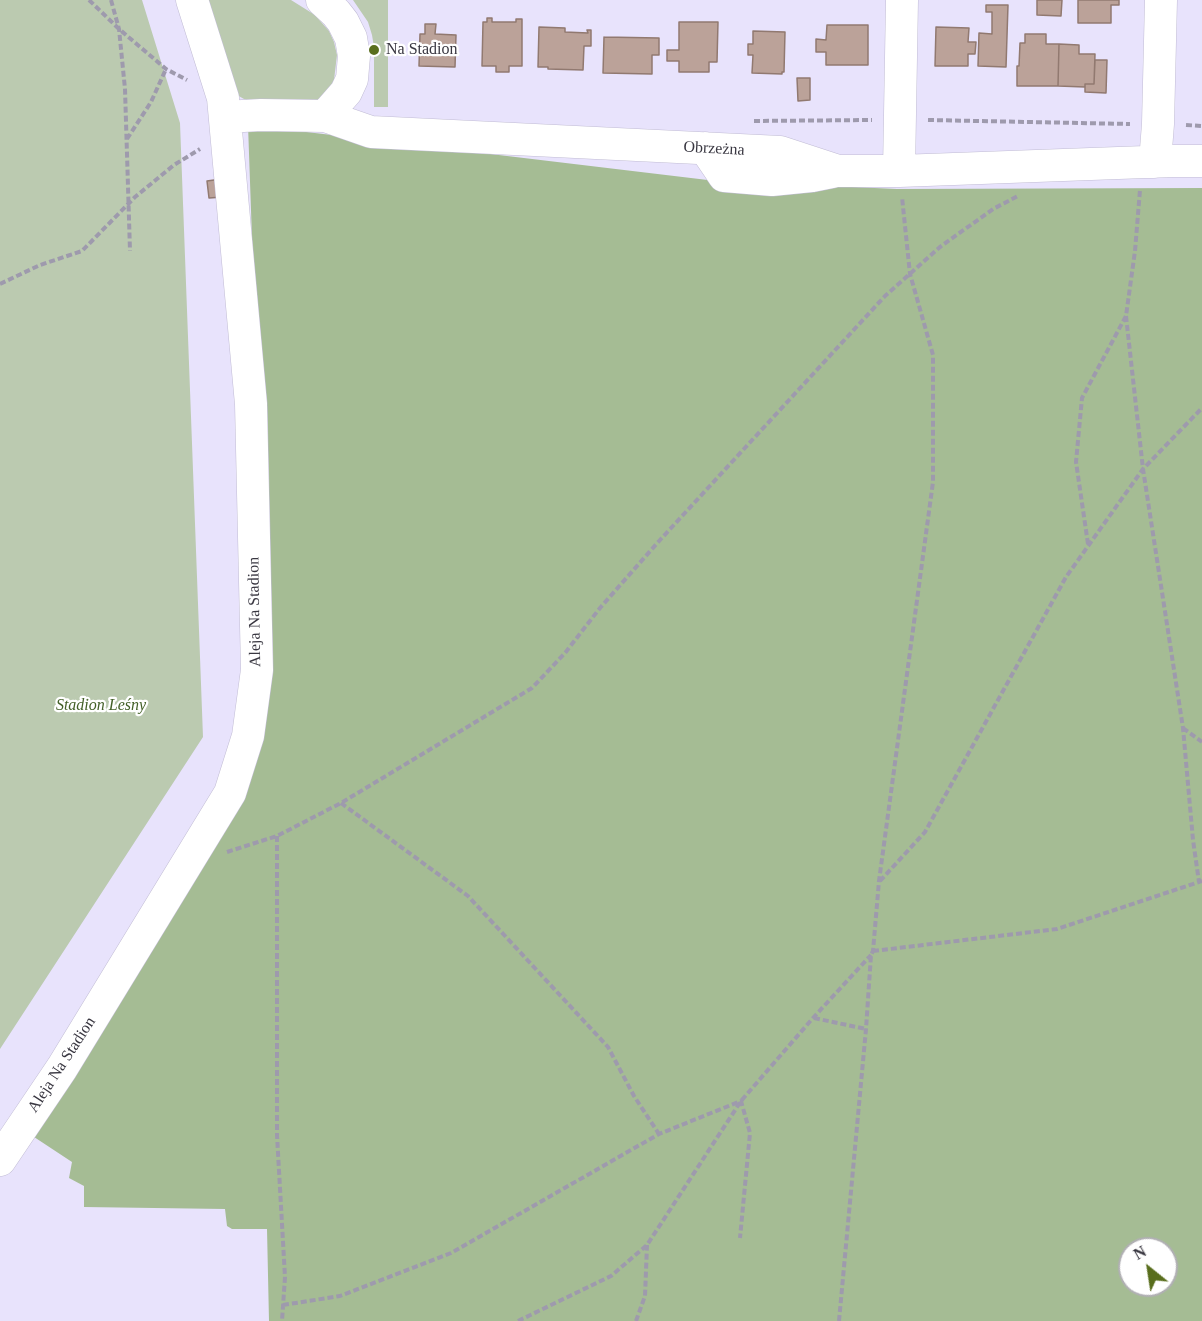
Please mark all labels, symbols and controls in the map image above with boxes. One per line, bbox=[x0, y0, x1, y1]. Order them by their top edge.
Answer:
place label: Na Stadion bbox=[386, 40, 458, 60]
marker: Na Stadion bbox=[367, 43, 381, 57]
street label: Obrzeżna bbox=[683, 138, 745, 160]
street label: Aleja Na Stadion bbox=[244, 557, 266, 667]
park label: Stadion Leśny bbox=[56, 696, 146, 716]
street label: Aleja Na Stadion bbox=[24, 1014, 100, 1116]
north arrow bbox=[1118, 1237, 1178, 1297]
text: N bbox=[1130, 1242, 1149, 1263]

